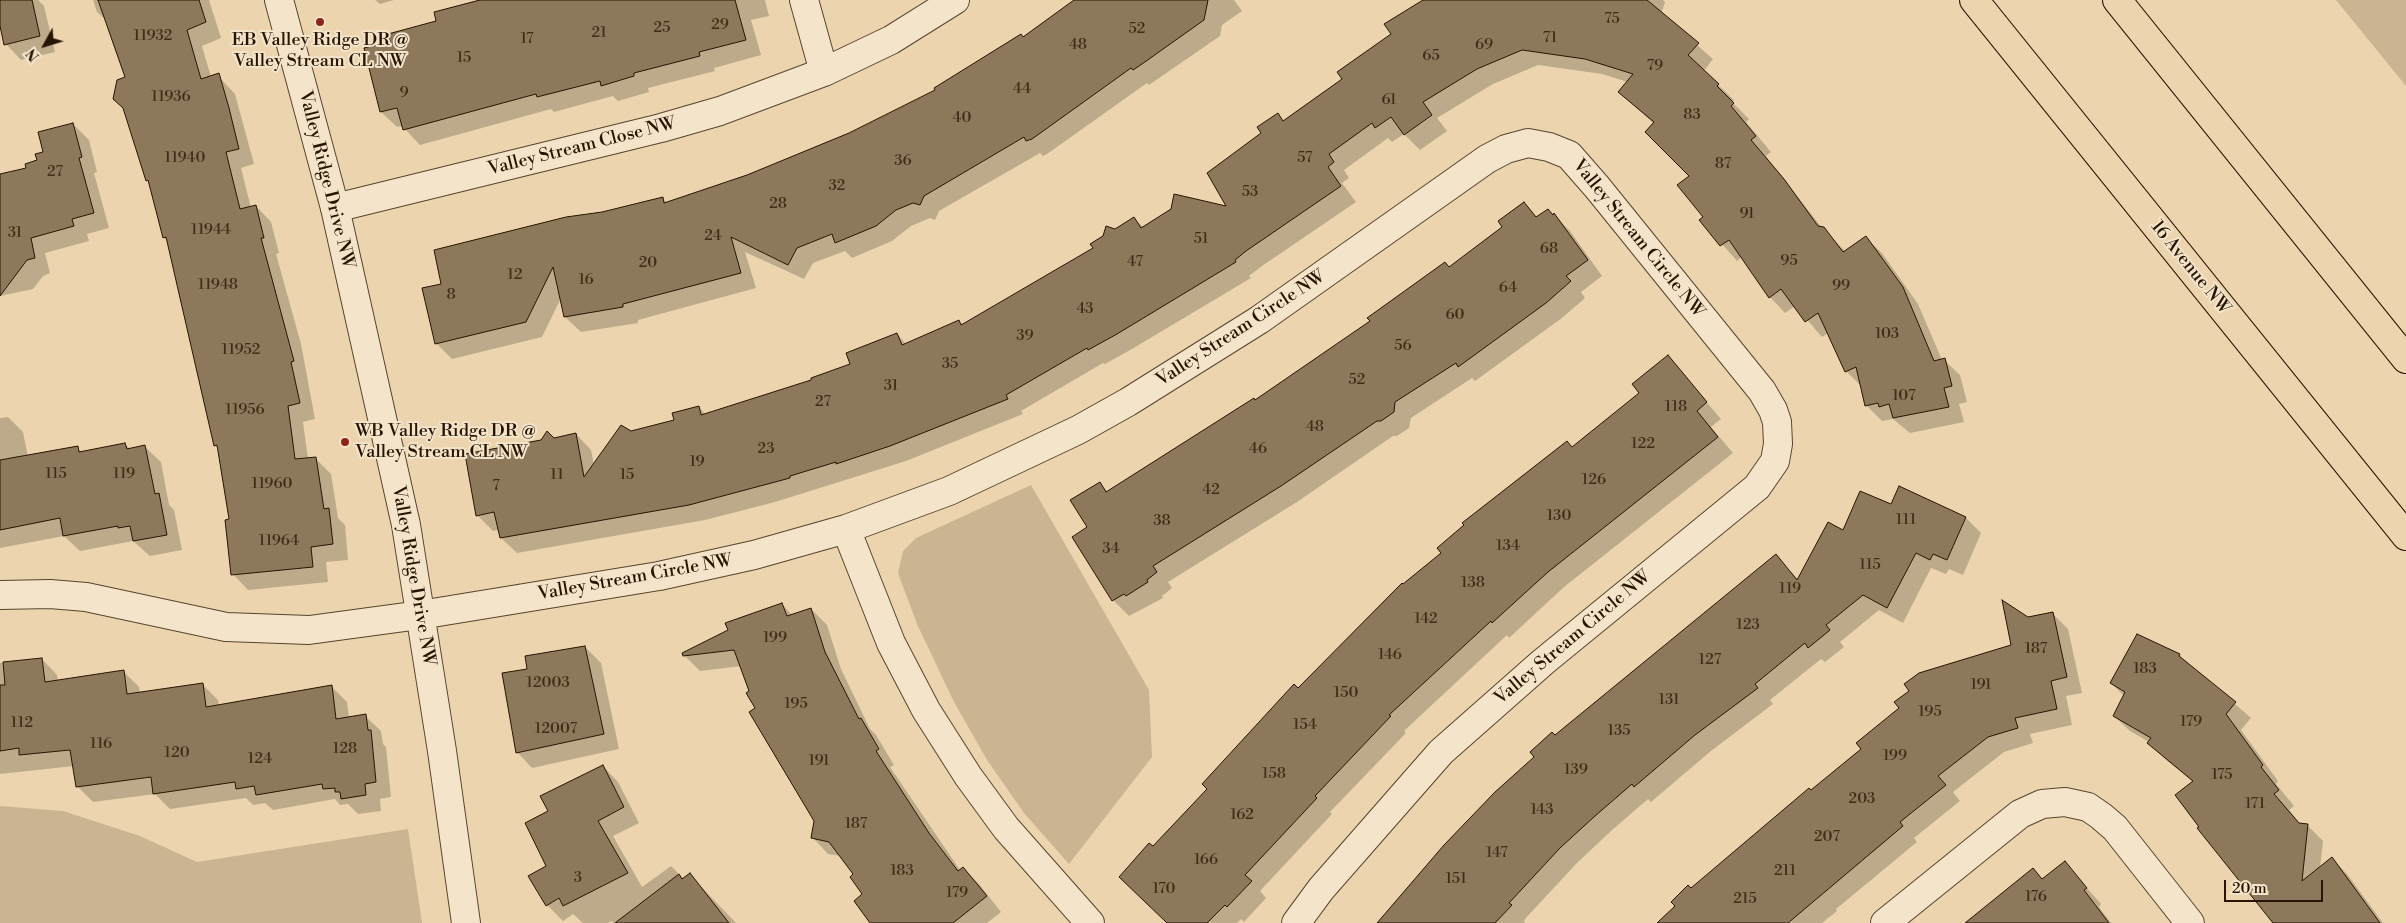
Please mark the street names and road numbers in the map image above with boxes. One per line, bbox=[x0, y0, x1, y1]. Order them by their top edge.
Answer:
street label: Valley Ridge Drive NW bbox=[293, 89, 359, 271]
street label: Valley Stream Close NW bbox=[486, 113, 678, 181]
street label: Valley Stream Circle NW bbox=[1568, 156, 1708, 322]
street label: 16 Avenue NW bbox=[2146, 217, 2234, 319]
street label: Valley Stream Circle NW bbox=[1152, 266, 1330, 392]
street label: Valley Ridge Drive NW bbox=[387, 484, 439, 668]
street label: Valley Stream Circle NW bbox=[536, 550, 734, 606]
street label: Valley Stream Circle NW bbox=[1491, 566, 1655, 710]

